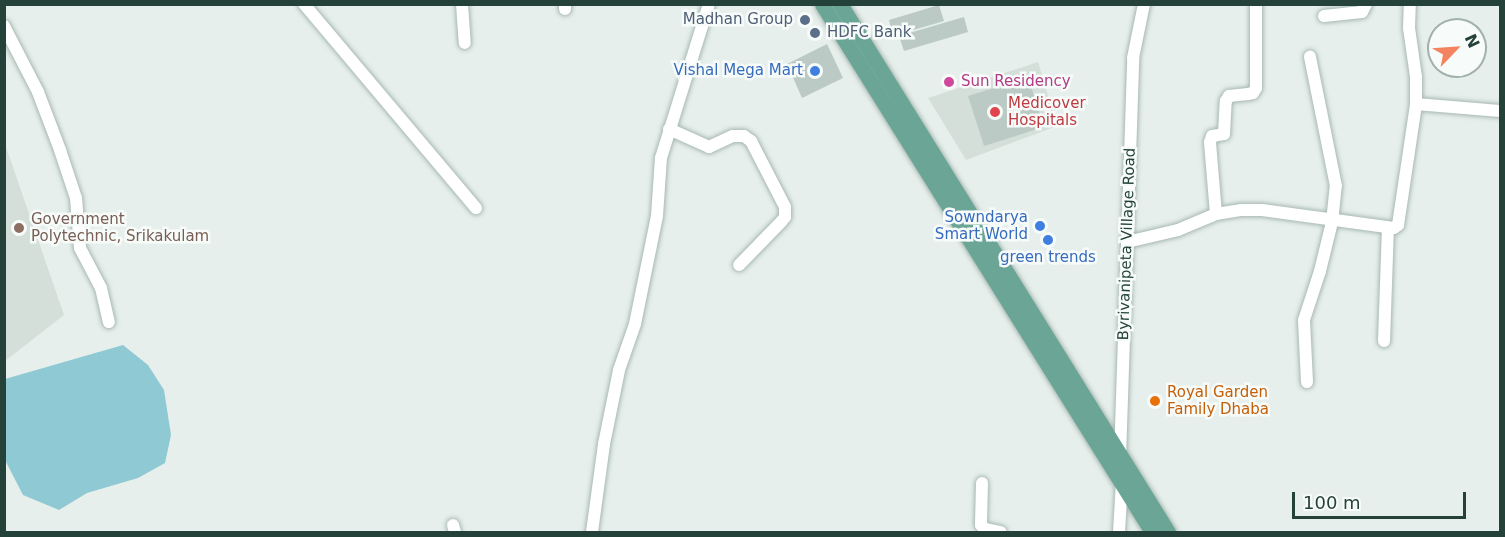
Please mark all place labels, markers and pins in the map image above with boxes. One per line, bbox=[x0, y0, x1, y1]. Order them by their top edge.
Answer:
place label: Madhan Group bbox=[683, 11, 793, 29]
marker: Madhan Group bbox=[798, 13, 812, 27]
place label: HDFC Bank bbox=[827, 24, 911, 42]
marker: HDFC Bank bbox=[808, 26, 822, 40]
place label: Vishal Mega Mart bbox=[674, 62, 803, 80]
marker: Vishal Mega Mart bbox=[808, 64, 822, 78]
place label: Sun Residency bbox=[961, 73, 1071, 91]
marker: Sun Residency bbox=[942, 75, 956, 89]
place label: Medicover Hospitals bbox=[1008, 94, 1086, 129]
marker: Medicover Hospitals bbox=[986, 103, 1004, 121]
place label: Sowndarya Smart World bbox=[935, 208, 1028, 243]
place label: Government Polytechnic, Srikakulam bbox=[31, 210, 209, 245]
marker: Sowndarya Smart World bbox=[1033, 219, 1047, 233]
marker: Government Polytechnic, Srikakulam bbox=[12, 221, 26, 235]
marker: green trends bbox=[1041, 233, 1055, 247]
place label: green trends bbox=[1000, 249, 1096, 267]
place label: Royal Garden Family Dhaba bbox=[1167, 383, 1269, 418]
marker: Royal Garden Family Dhaba bbox=[1148, 394, 1162, 408]

